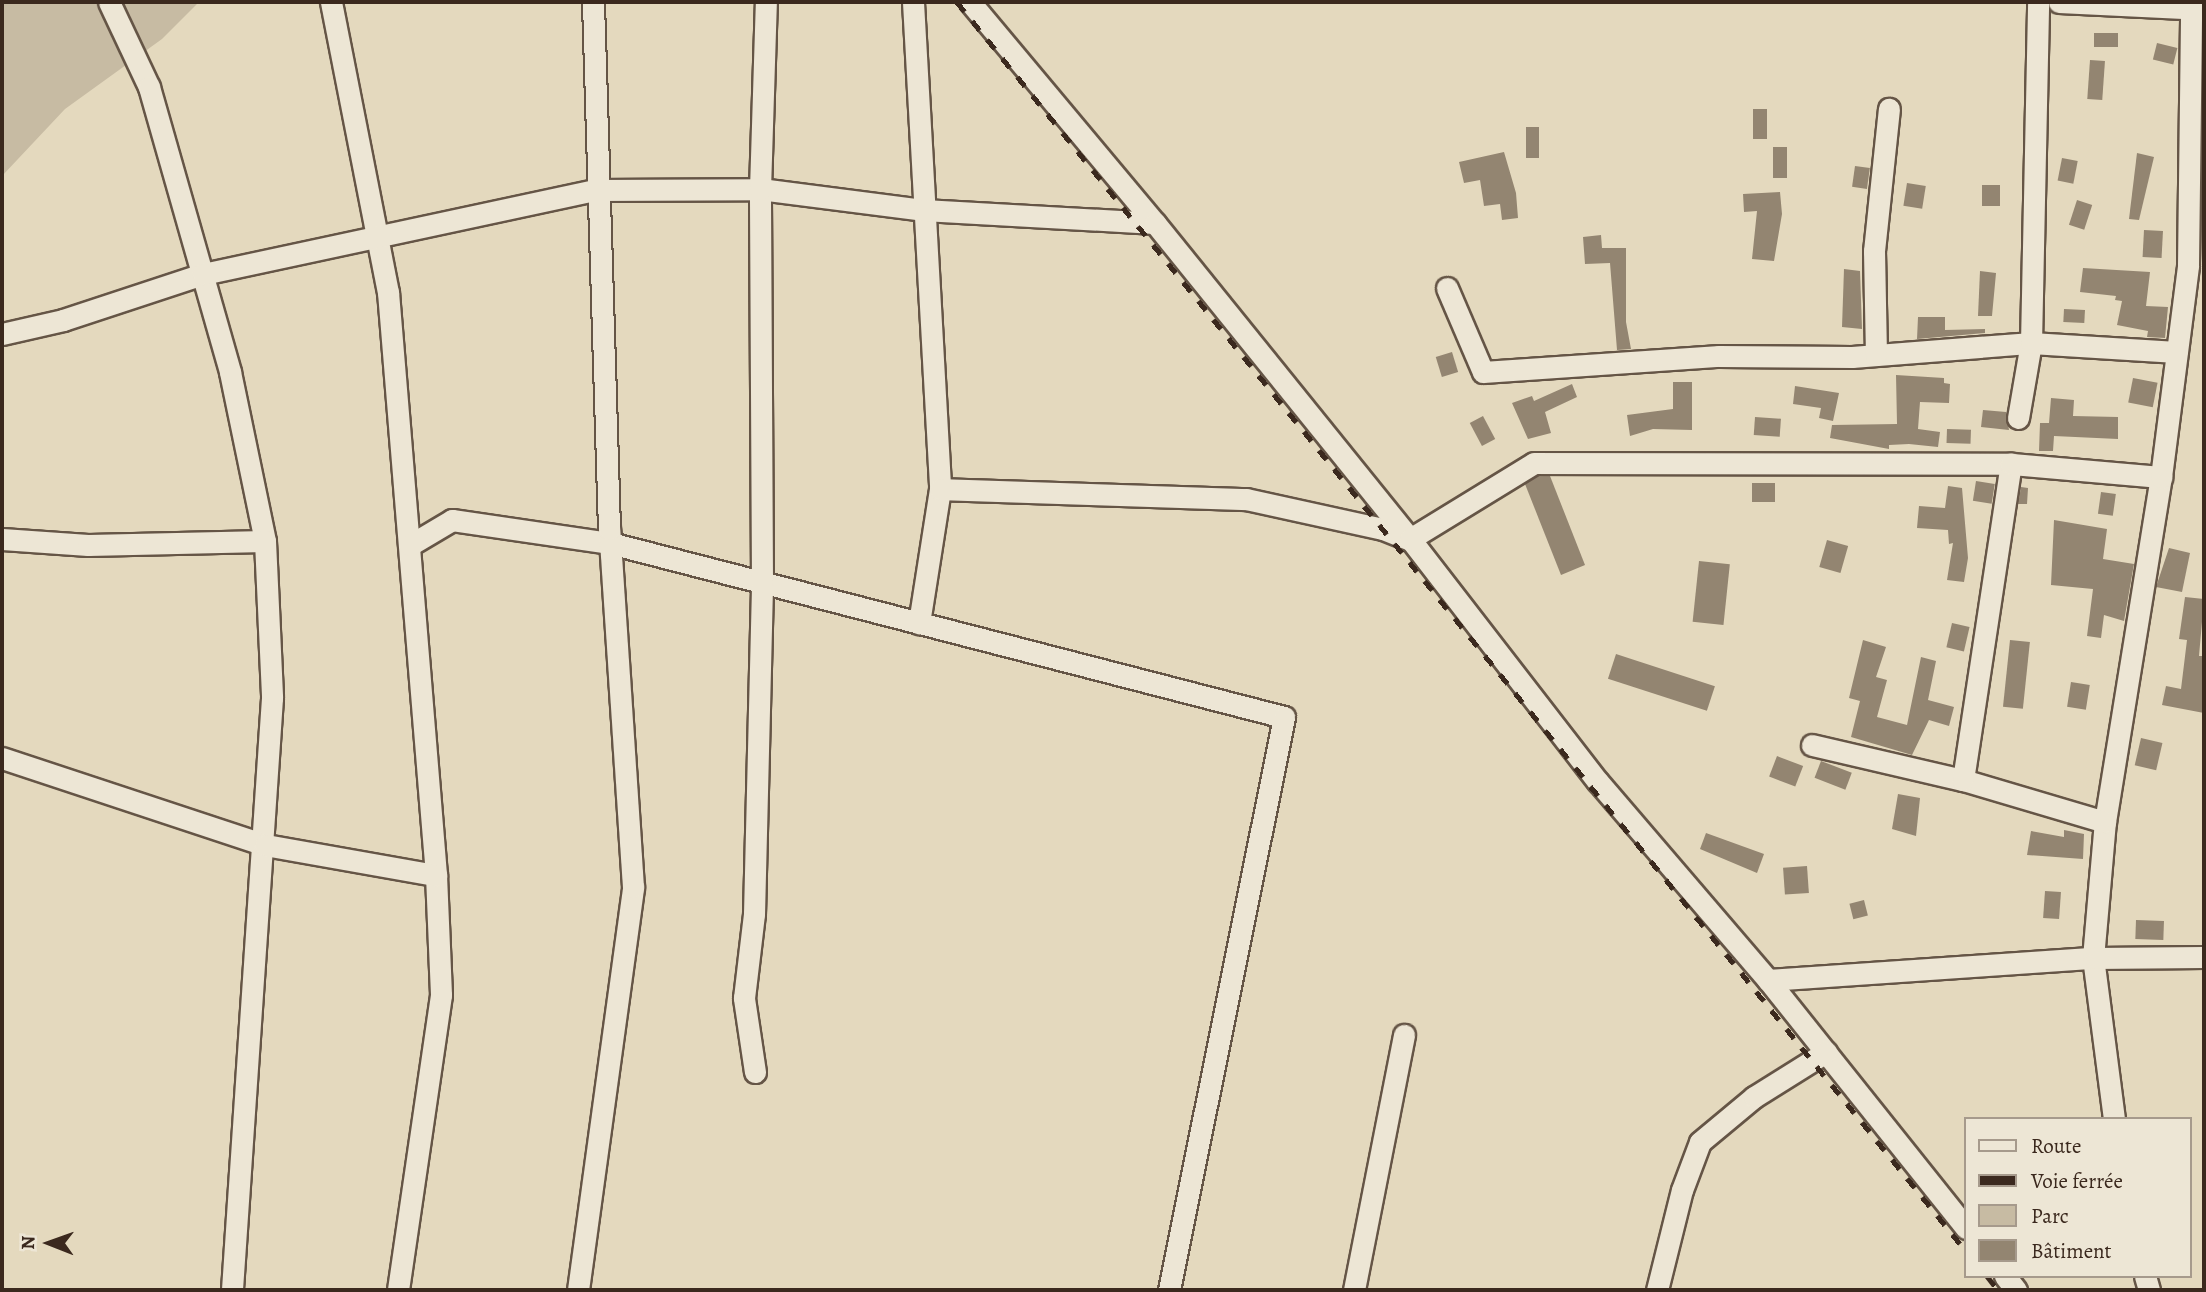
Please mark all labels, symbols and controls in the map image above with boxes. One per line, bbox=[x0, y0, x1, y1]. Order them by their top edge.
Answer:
legend bbox=[1965, 1117, 2192, 1278]
text: Route bbox=[2031, 1132, 2081, 1160]
text: Voie ferrée bbox=[2031, 1167, 2123, 1195]
text: Parc bbox=[2031, 1202, 2069, 1230]
north arrow bbox=[14, 1208, 84, 1278]
text: N bbox=[15, 1235, 41, 1250]
text: Bâtiment bbox=[2031, 1237, 2112, 1265]

